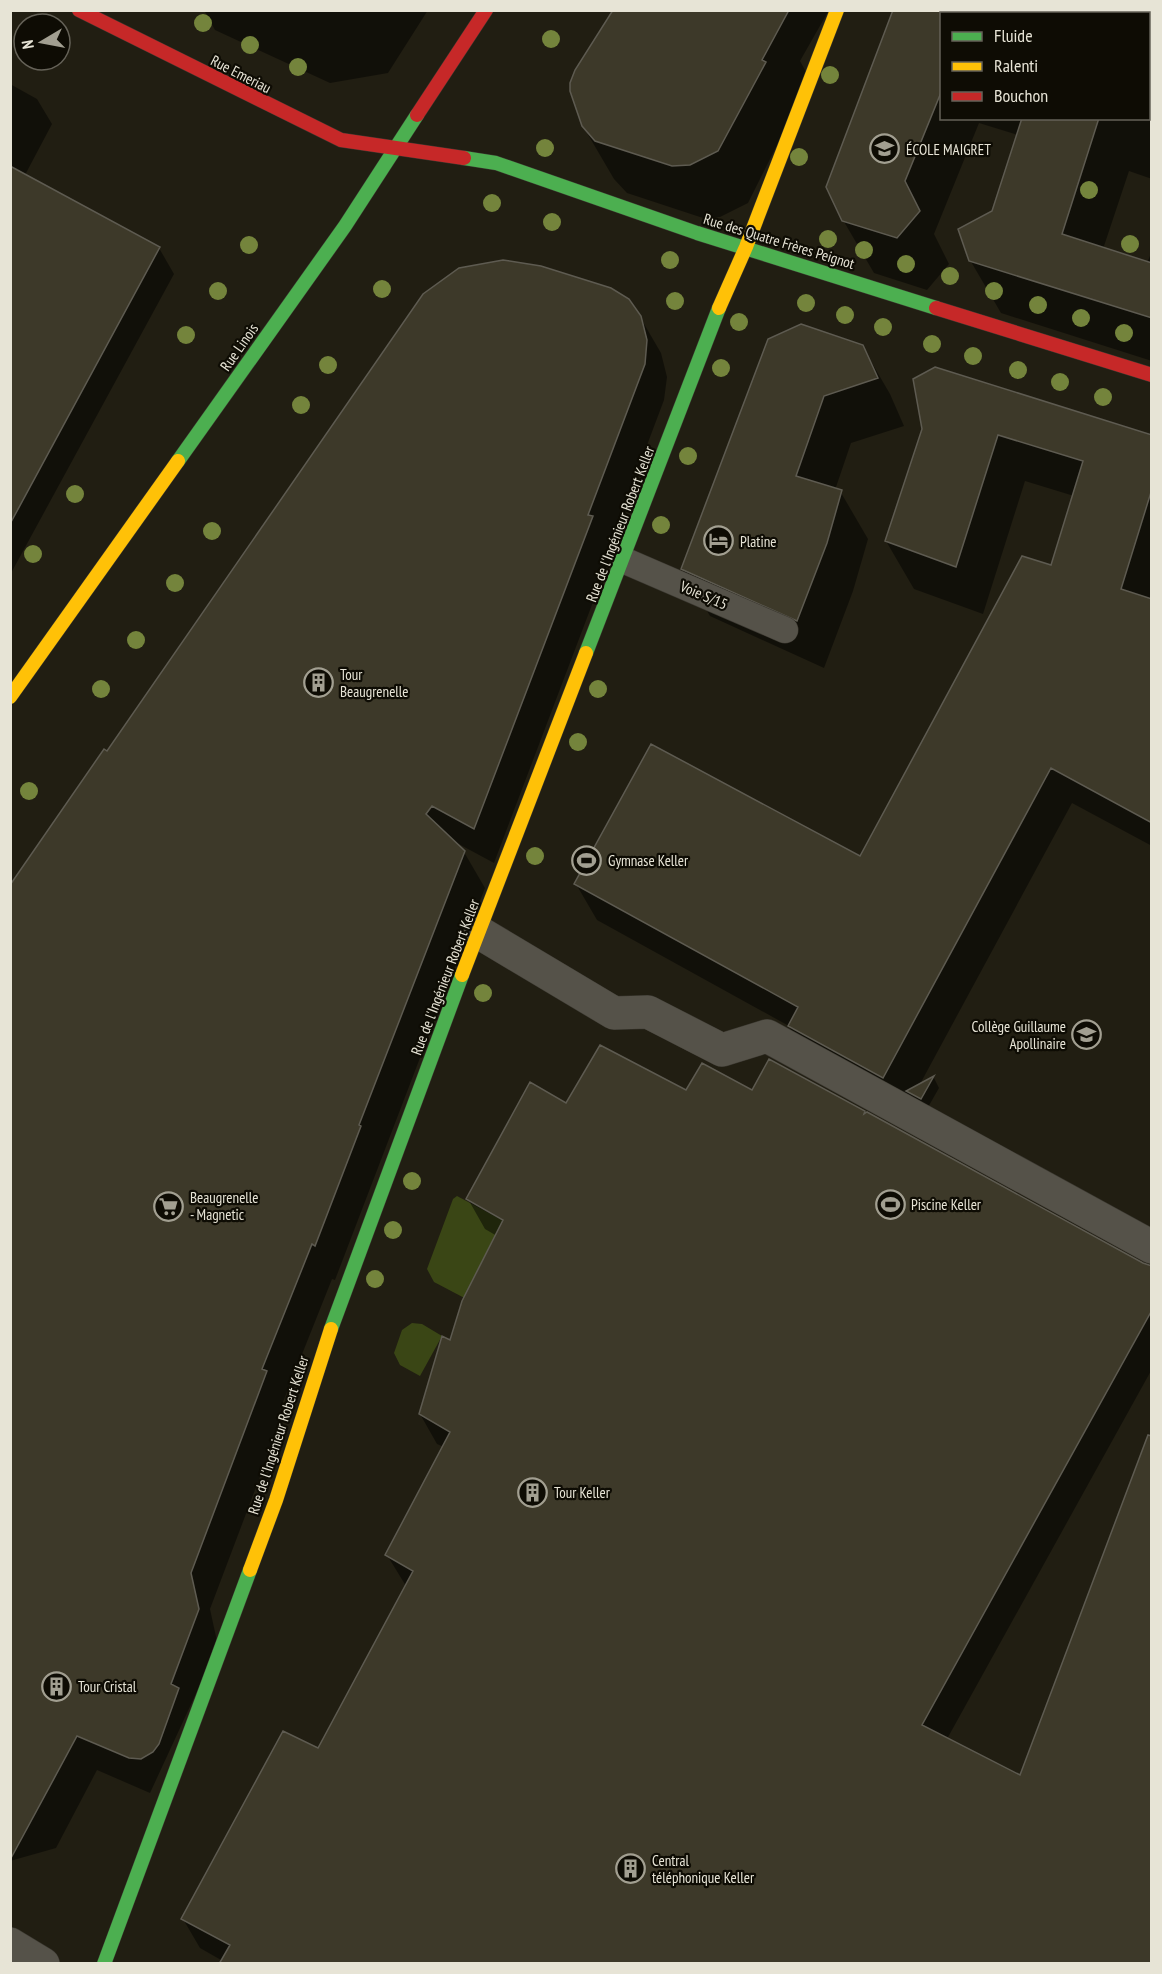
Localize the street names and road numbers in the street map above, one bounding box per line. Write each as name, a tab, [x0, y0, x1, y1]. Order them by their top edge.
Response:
street label: Rue Emeriau	[208, 51, 274, 97]
street label: Rue des Quatre Frères Peignot	[701, 209, 857, 273]
street label: Rue Linois	[216, 319, 262, 375]
street label: Rue de l'Ingénieur Robert Keller	[581, 442, 659, 605]
street label: Voie S/15	[677, 576, 731, 613]
street label: Rue de l'Ingénieur Robert Keller	[406, 895, 484, 1058]
street label: Rue de l'Ingénieur Robert Keller	[243, 1352, 313, 1517]

